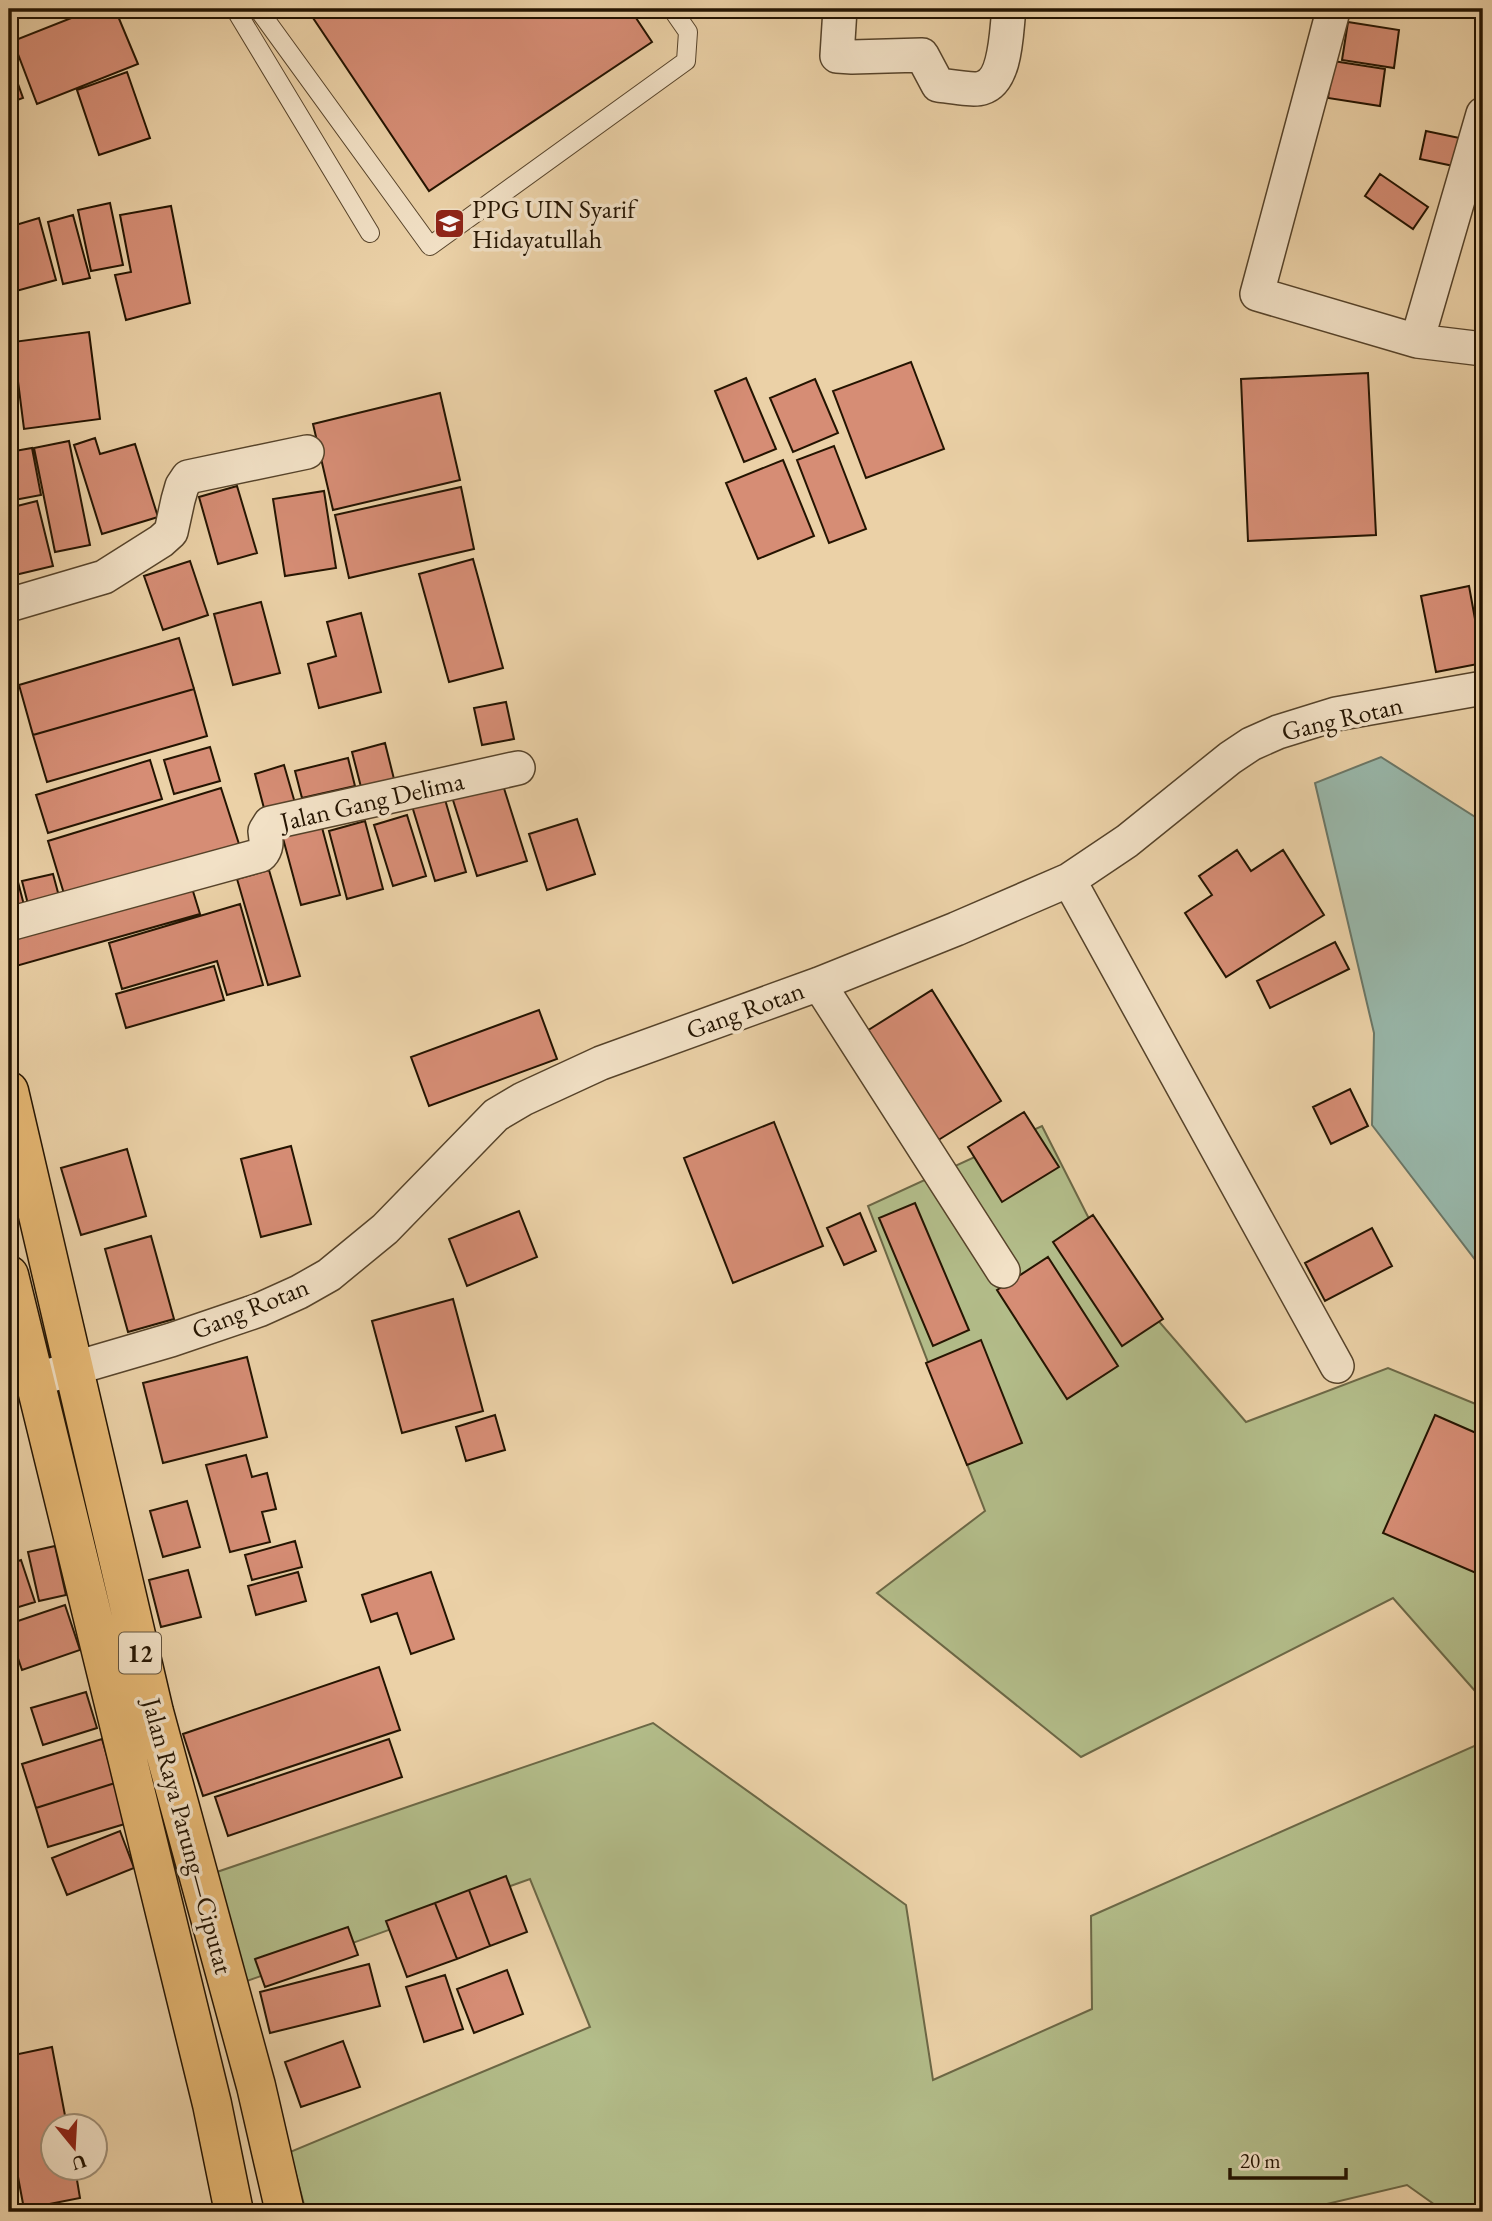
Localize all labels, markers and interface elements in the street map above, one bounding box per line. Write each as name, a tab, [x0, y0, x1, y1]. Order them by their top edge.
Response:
place label: PPG UIN Syarif Hidayatullah	[472, 192, 638, 256]
school or university icon: PPG UIN Syarif Hidayatullah	[432, 207, 466, 241]
street label: Gang Rotan	[1278, 688, 1406, 748]
street label: Jalan Gang Delima	[275, 763, 468, 839]
street label: Gang Rotan	[681, 973, 809, 1047]
street label: Gang Rotan	[186, 1269, 314, 1347]
road number: 12	[119, 1632, 161, 1674]
street label: Jalan Raya Parung—Ciputat	[134, 1692, 241, 1978]
north arrow	[38, 2112, 108, 2182]
scale bar	[1230, 2137, 1345, 2181]
text: 20 m	[1240, 2147, 1281, 2174]
text: U	[69, 2149, 90, 2177]

